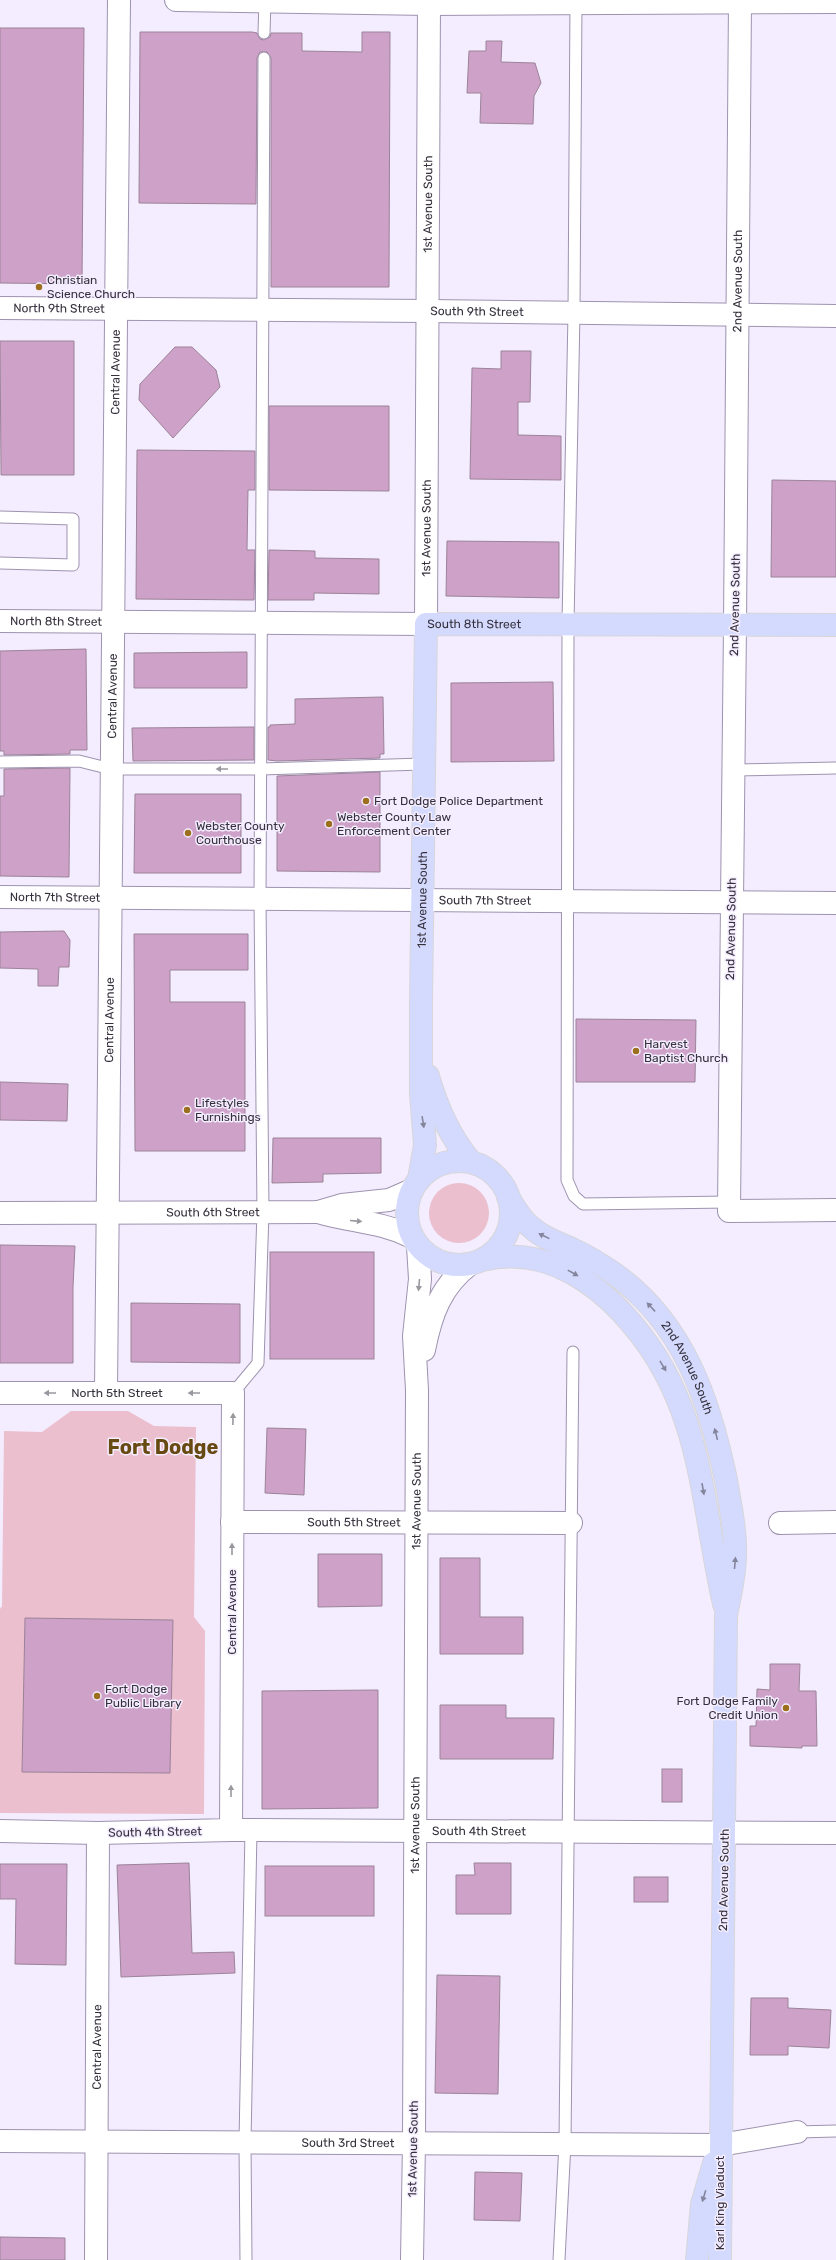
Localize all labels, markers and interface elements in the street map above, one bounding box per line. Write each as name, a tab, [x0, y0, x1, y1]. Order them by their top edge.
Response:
street label: 1st Avenue South	[421, 155, 435, 253]
street label: 2nd Avenue South	[730, 230, 745, 332]
place label: Christian Science Church	[47, 273, 135, 301]
marker: Christian Science Church	[34, 282, 44, 292]
street label: North 9th Street	[13, 301, 105, 316]
street label: South 9th Street	[430, 304, 524, 319]
street label: Central Avenue	[108, 329, 123, 415]
street label: 1st Avenue South	[419, 479, 434, 577]
street label: 2nd Avenue South	[727, 554, 743, 656]
street label: North 8th Street	[10, 614, 102, 629]
street label: South 8th Street	[427, 617, 522, 631]
street label: Central Avenue	[105, 653, 120, 739]
one-way arrow	[215, 766, 228, 772]
place label: Fort Dodge Police Department	[374, 794, 543, 808]
marker: Fort Dodge Police Department	[361, 796, 371, 806]
place label: Webster County Law Enforcement Center	[337, 810, 452, 838]
place label: Webster County Courthouse	[196, 819, 285, 847]
marker: Webster County Law Enforcement Center	[324, 819, 334, 829]
marker: Webster County Courthouse	[183, 828, 193, 838]
street label: 1st Avenue South	[415, 851, 430, 948]
street label: 2nd Avenue South	[723, 878, 739, 980]
street label: North 7th Street	[10, 890, 101, 905]
street label: South 7th Street	[439, 893, 532, 908]
street label: Central Avenue	[102, 977, 117, 1063]
place label: Harvest Baptist Church	[644, 1037, 728, 1065]
marker: Harvest Baptist Church	[631, 1046, 641, 1056]
place label: Lifestyles Furnishings	[195, 1096, 261, 1124]
marker: Lifestyles Furnishings	[182, 1105, 192, 1115]
one-way arrow	[420, 1116, 426, 1128]
street label: South 6th Street	[166, 1205, 260, 1219]
one-way arrow	[350, 1217, 362, 1224]
one-way arrow	[538, 1233, 550, 1239]
one-way arrow	[567, 1270, 579, 1277]
one-way arrow	[416, 1279, 422, 1291]
one-way arrow	[647, 1302, 656, 1312]
street label: 2nd Avenue South	[658, 1318, 716, 1416]
one-way arrow	[659, 1360, 666, 1372]
street label: North 5th Street	[71, 1386, 163, 1400]
one-way arrow	[43, 1390, 56, 1396]
one-way arrow	[187, 1390, 200, 1396]
one-way arrow	[230, 1412, 236, 1425]
one-way arrow	[712, 1428, 718, 1441]
district label: Fort Dodge	[108, 1435, 219, 1459]
street label: 1st Avenue South	[409, 1452, 424, 1550]
one-way arrow	[700, 1483, 706, 1495]
street label: South 5th Street	[307, 1515, 401, 1529]
one-way arrow	[229, 1542, 235, 1555]
one-way arrow	[731, 1557, 738, 1569]
street label: Central Avenue	[225, 1569, 239, 1655]
place label: Fort Dodge Public Library	[105, 1682, 182, 1710]
marker: Fort Dodge Public Library	[92, 1691, 102, 1701]
place label: Fort Dodge Family Credit Union	[677, 1694, 778, 1722]
marker: Fort Dodge Family Credit Union	[781, 1703, 791, 1713]
street label: 1st Avenue South	[408, 1776, 422, 1874]
one-way arrow	[228, 1784, 234, 1797]
street label: South 4th Street	[108, 1824, 202, 1840]
street label: South 4th Street	[432, 1824, 526, 1838]
street label: 2nd Avenue South	[716, 1829, 732, 1931]
street label: Central Avenue	[90, 2004, 104, 2090]
street label: 1st Avenue South	[405, 2100, 421, 2198]
street label: South 3rd Street	[301, 2136, 395, 2150]
street label: Karl King Viaduct	[713, 2156, 727, 2250]
one-way arrow	[701, 2190, 707, 2202]

